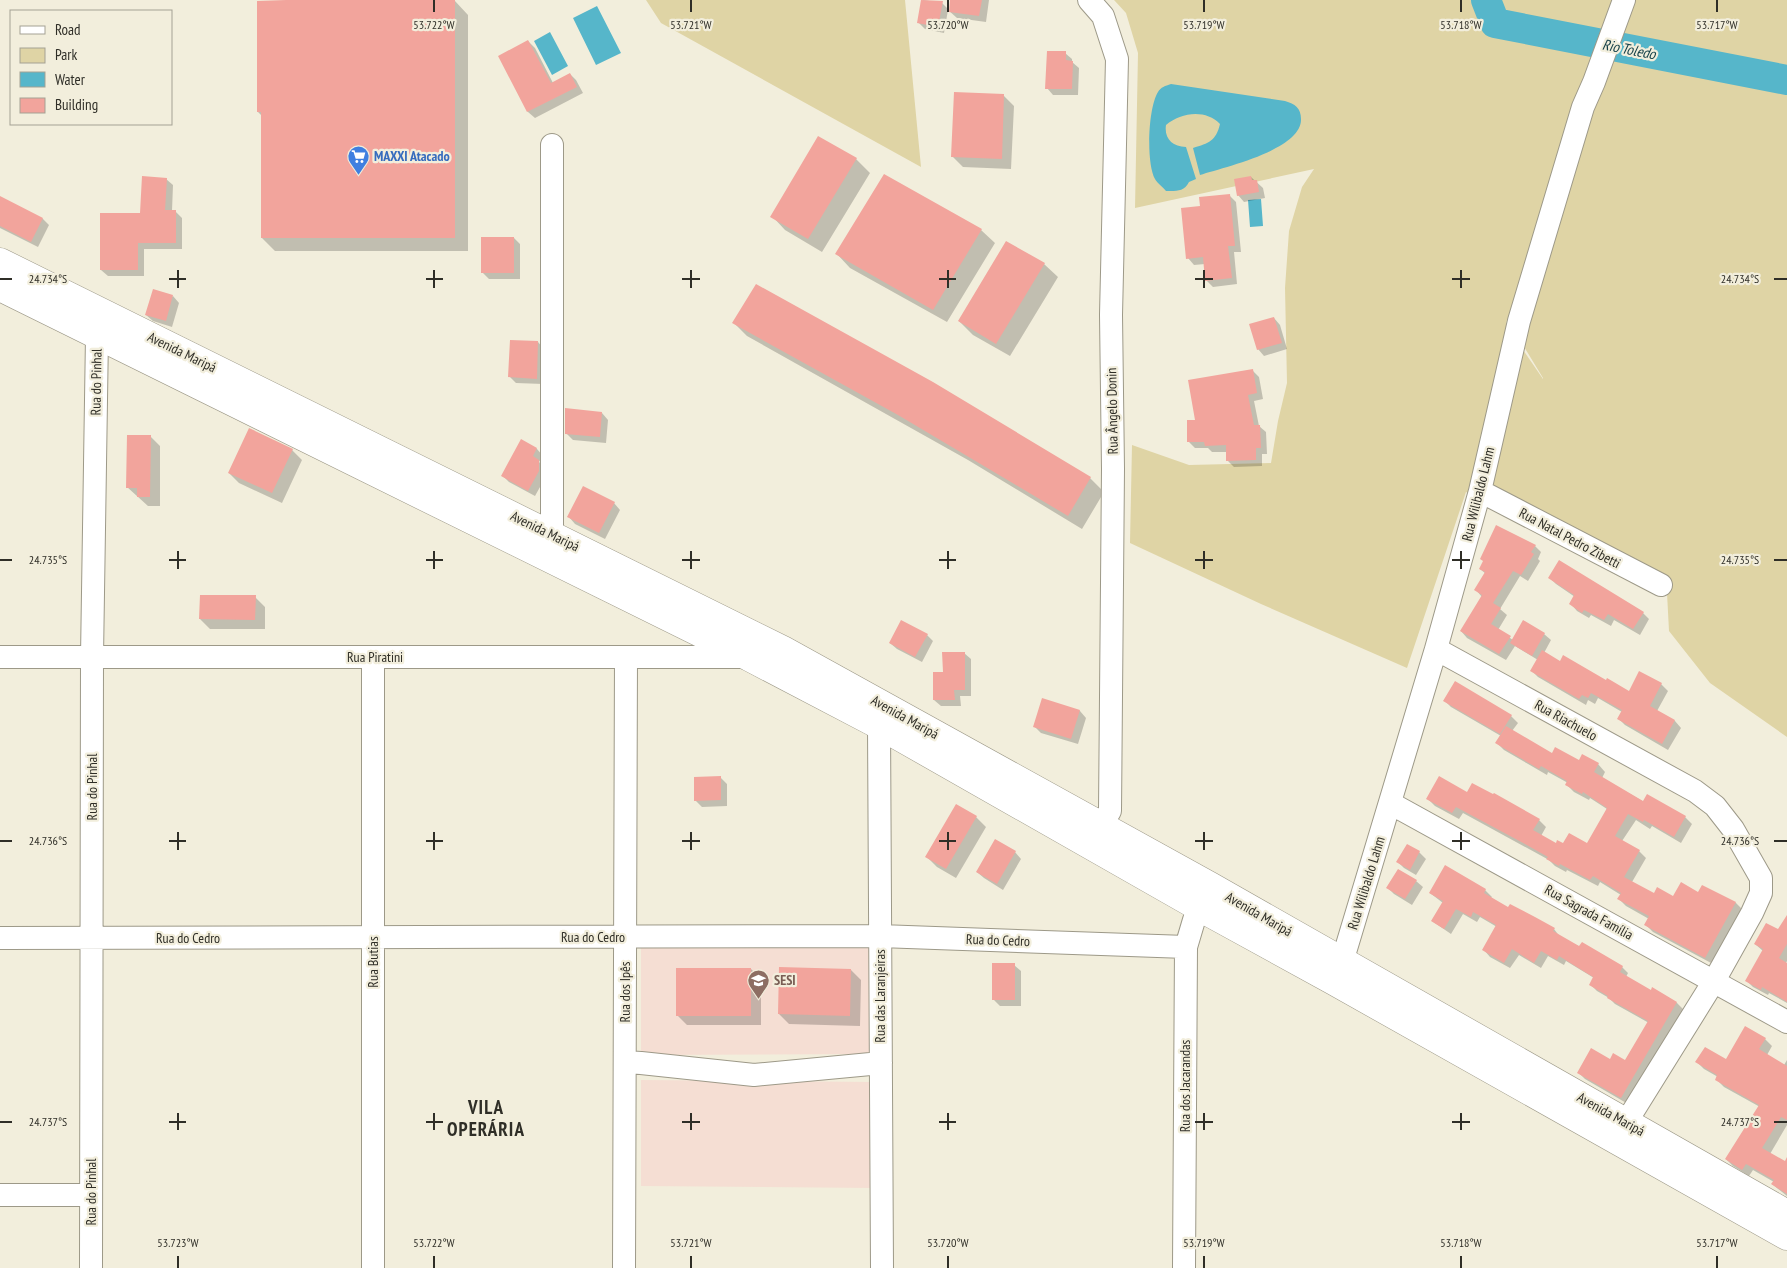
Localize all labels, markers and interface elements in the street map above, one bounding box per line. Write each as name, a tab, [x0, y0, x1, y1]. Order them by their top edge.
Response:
legend	[10, 10, 172, 125]
text: 53.722°W	[413, 17, 455, 32]
text: 53.721°W	[670, 17, 712, 32]
text: 53.720°W	[927, 17, 969, 32]
text: 53.719°W	[1183, 17, 1225, 32]
text: 53.718°W	[1440, 17, 1482, 32]
text: 53.717°W	[1696, 17, 1738, 32]
text: Road	[55, 20, 81, 39]
water label: Rio Toledo	[1601, 35, 1659, 64]
text: Park	[55, 45, 77, 64]
text: Water	[55, 70, 86, 89]
text: Building	[55, 95, 98, 114]
supermarket icon: MAXXI Atacado	[346, 144, 370, 175]
place label: MAXXI Atacado	[374, 147, 450, 165]
text: 24.734°S	[29, 271, 67, 286]
text: 24.734°S	[1721, 271, 1759, 286]
street label: Avenida Maripá	[145, 328, 219, 376]
street label: Rua do Pinhal	[86, 348, 106, 416]
street label: Rua Ângelo Donin	[1102, 368, 1122, 454]
street label: Rua Wilibaldo Lahm	[1458, 445, 1498, 543]
street label: Rua Natal Pedro Zibetti	[1516, 504, 1624, 572]
street label: Avenida Maripá	[508, 507, 582, 555]
text: 24.735°S	[29, 552, 67, 567]
text: 24.735°S	[1721, 552, 1759, 567]
street label: Rua Piratini	[347, 648, 403, 666]
street label: Avenida Maripá	[868, 691, 942, 743]
street label: Rua Riachuelo	[1531, 695, 1601, 745]
street label: Rua do Pinhal	[83, 753, 101, 820]
text: 24.736°S	[29, 833, 67, 848]
text: 24.736°S	[1721, 833, 1759, 848]
street label: Rua Wilibaldo Lahm	[1343, 834, 1389, 932]
street label: Rua Sagrada Família	[1542, 880, 1636, 944]
street label: Avenida Maripá	[1222, 888, 1296, 940]
street label: Rua do Cedro	[561, 928, 625, 946]
street label: Rua do Cedro	[156, 929, 220, 947]
street label: Rua do Cedro	[966, 930, 1030, 950]
street label: Rua Butias	[364, 936, 382, 988]
street label: Rua das Laranjeiras	[871, 949, 889, 1043]
street label: Rua dos Ipês	[616, 961, 634, 1023]
school or university icon: SESI	[746, 968, 770, 999]
place label: SESI	[774, 971, 796, 989]
street label: Rua dos Jacarandas	[1176, 1039, 1194, 1132]
street label: Avenida Maripá	[1574, 1088, 1648, 1140]
district label: VILA OPERÁRIA	[447, 1095, 525, 1141]
text: 24.737°S	[29, 1114, 67, 1129]
text: 24.737°S	[1721, 1114, 1759, 1129]
street label: Rua do Pinhal	[82, 1158, 100, 1225]
text: 53.723°W	[157, 1235, 199, 1250]
text: 53.722°W	[413, 1235, 455, 1250]
text: 53.721°W	[670, 1235, 712, 1250]
text: 53.720°W	[927, 1235, 969, 1250]
text: 53.719°W	[1183, 1235, 1225, 1250]
text: 53.718°W	[1440, 1235, 1482, 1250]
text: 53.717°W	[1696, 1235, 1738, 1250]

